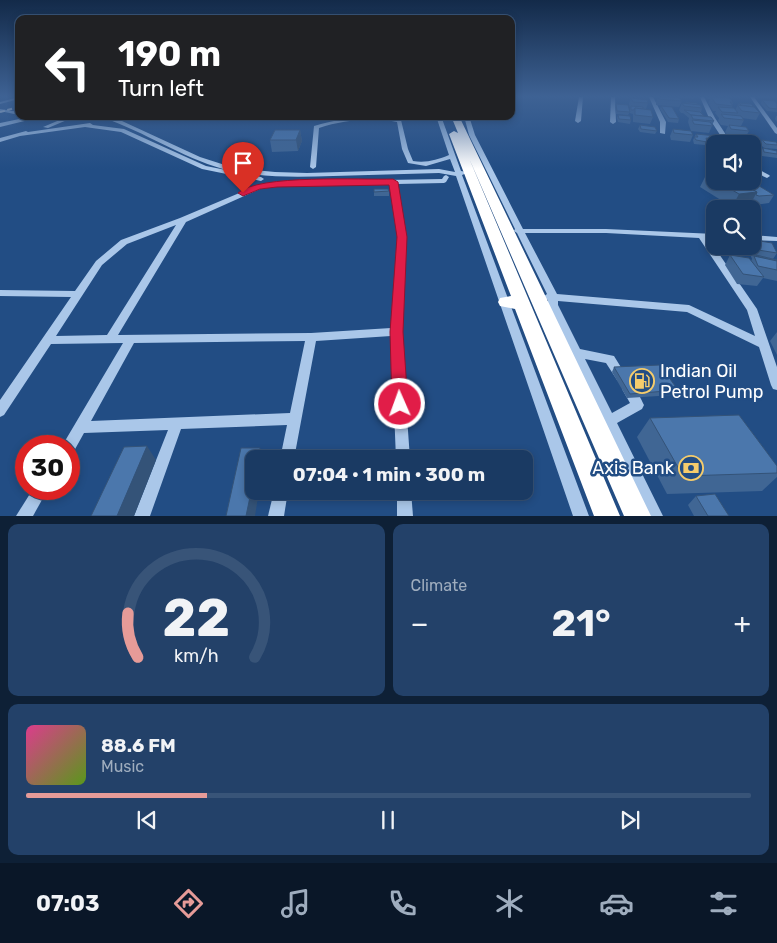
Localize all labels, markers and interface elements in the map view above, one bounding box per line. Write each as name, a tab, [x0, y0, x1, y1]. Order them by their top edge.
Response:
text: 190 m	[118, 33, 221, 75]
icon: left	[35, 35, 100, 100]
text: Turn left	[118, 75, 204, 102]
map controls	[706, 135, 761, 255]
button: sound	[706, 135, 761, 190]
pin	[222, 142, 264, 193]
icon: arrive	[229, 149, 257, 177]
button: search	[706, 200, 761, 255]
place label: Indian Oil Petrol Pump	[660, 360, 763, 403]
fuel station icon: Indian Oil Petrol Pump	[629, 368, 655, 394]
position arrow	[373, 377, 425, 429]
speed limit sign: 30	[15, 435, 80, 500]
bank icon: Axis Bank	[678, 455, 704, 481]
place label: Axis Bank	[592, 457, 675, 479]
text: 07:04 · 1 min · 300 m	[293, 463, 485, 486]
text: Climate	[411, 576, 467, 595]
text: 22	[162, 587, 230, 649]
text: 21°	[552, 600, 611, 646]
text: −	[411, 607, 429, 640]
text: +	[734, 607, 751, 640]
text: km/h	[174, 645, 219, 666]
text: 88.6 FM	[101, 734, 176, 757]
text: Music	[101, 757, 144, 776]
icon: previous	[133, 806, 161, 834]
icon: pause	[374, 806, 402, 834]
icon: next	[616, 806, 644, 834]
icon: directions	[171, 886, 206, 921]
icon: music	[278, 886, 313, 921]
icon: phone	[385, 886, 420, 921]
icon: climate	[492, 886, 527, 921]
icon: car	[599, 886, 634, 921]
icon: filters	[706, 886, 741, 921]
text: 07:03	[36, 890, 99, 917]

